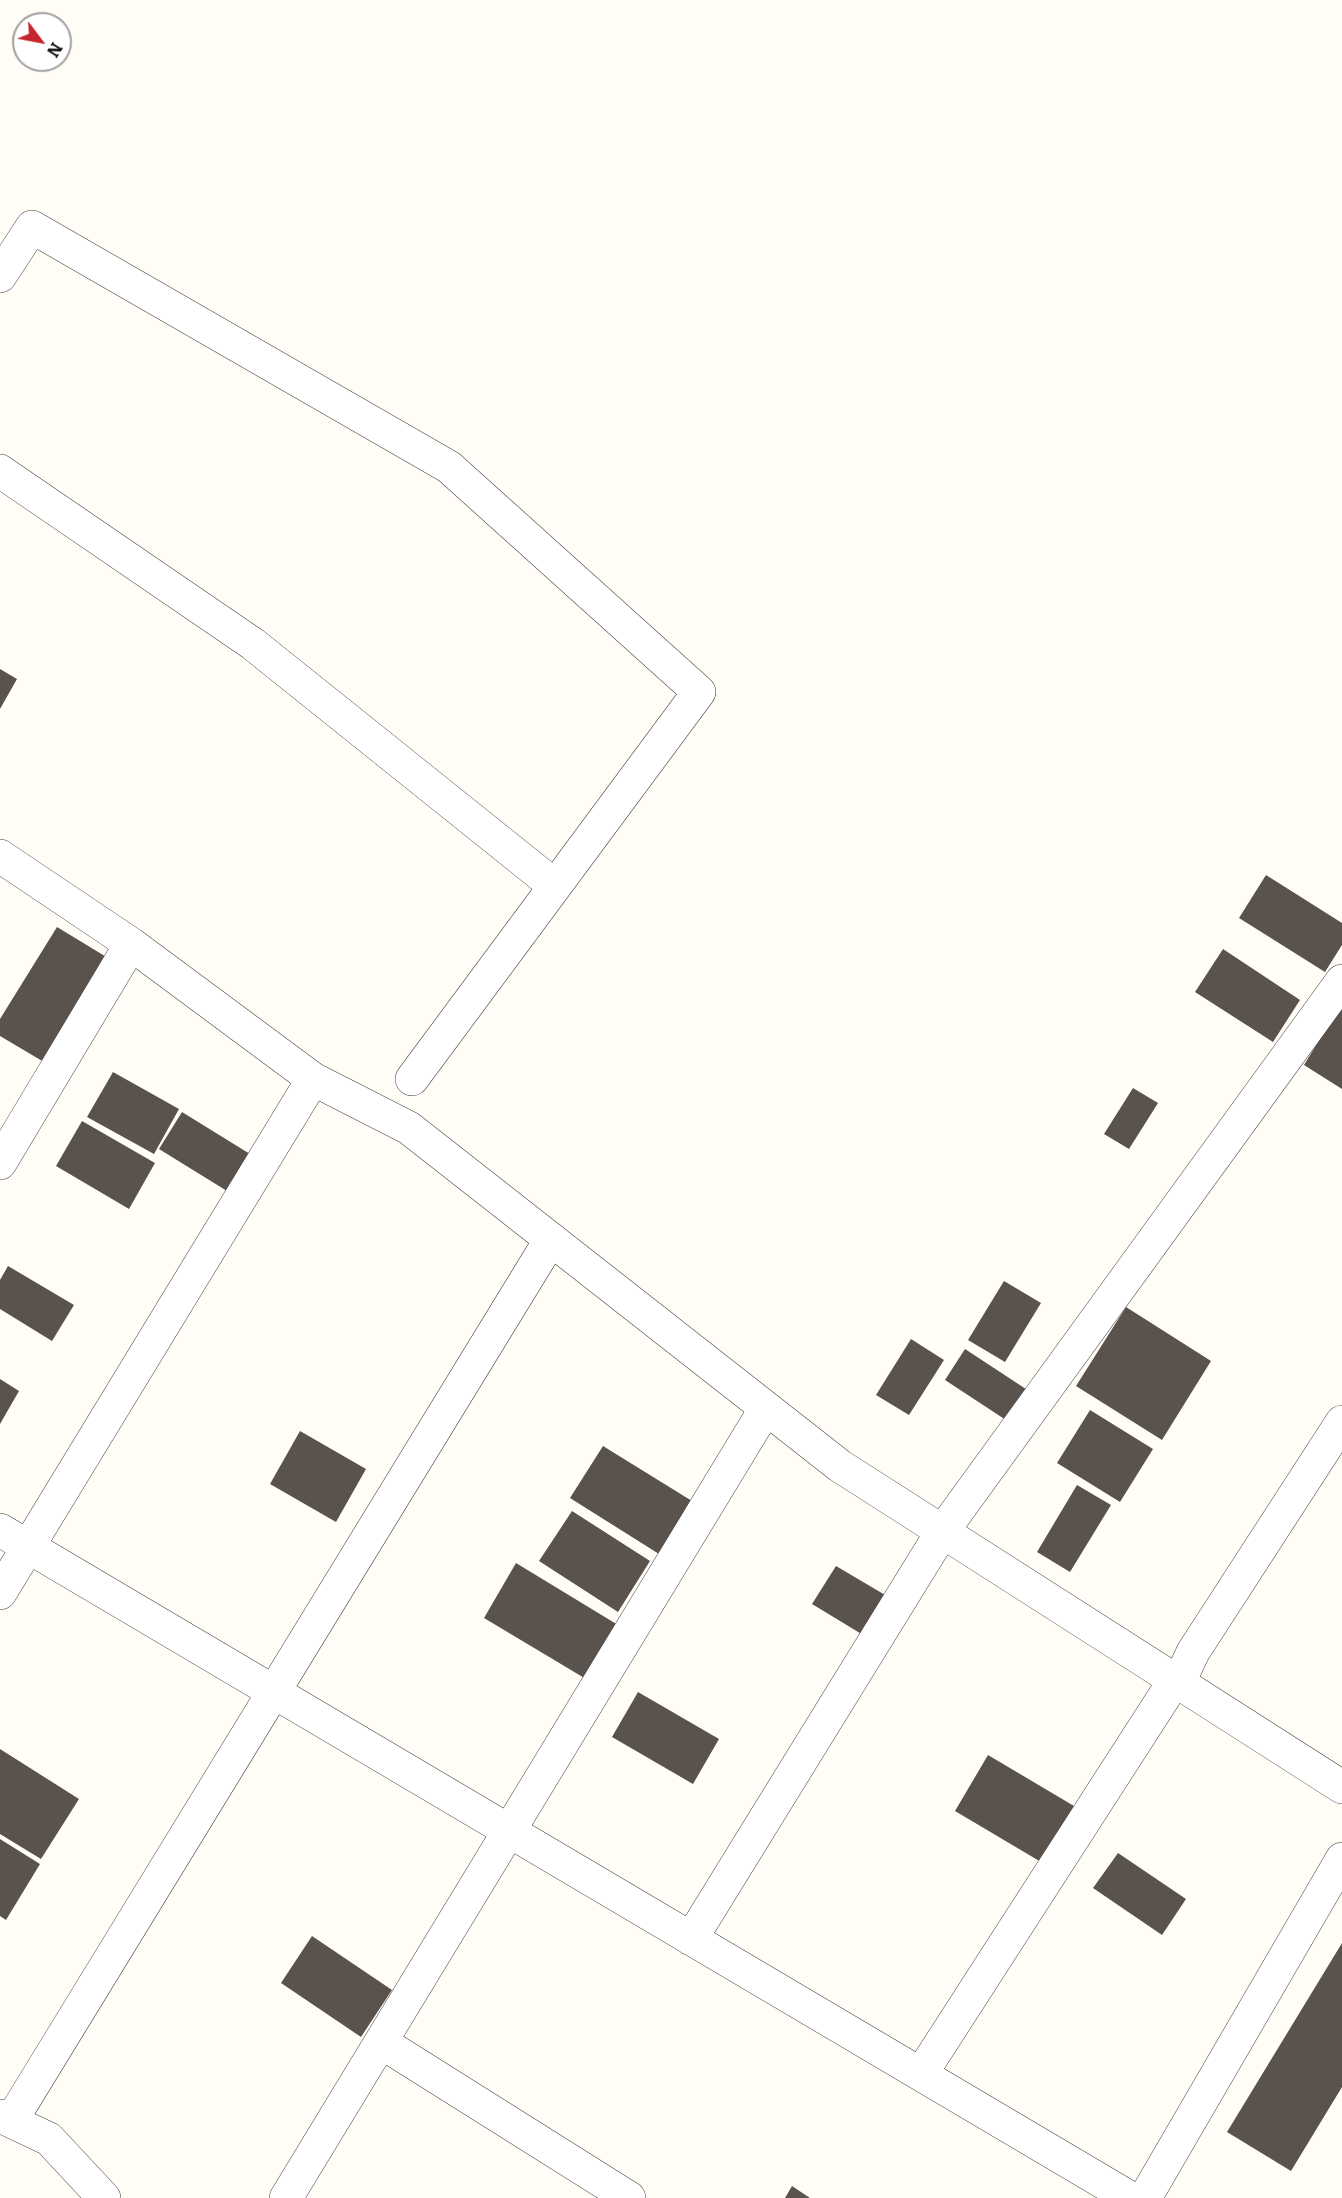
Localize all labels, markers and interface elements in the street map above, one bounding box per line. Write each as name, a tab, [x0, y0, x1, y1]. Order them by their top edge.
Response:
north arrow	[12, 12, 72, 72]
text: N	[42, 38, 69, 63]

